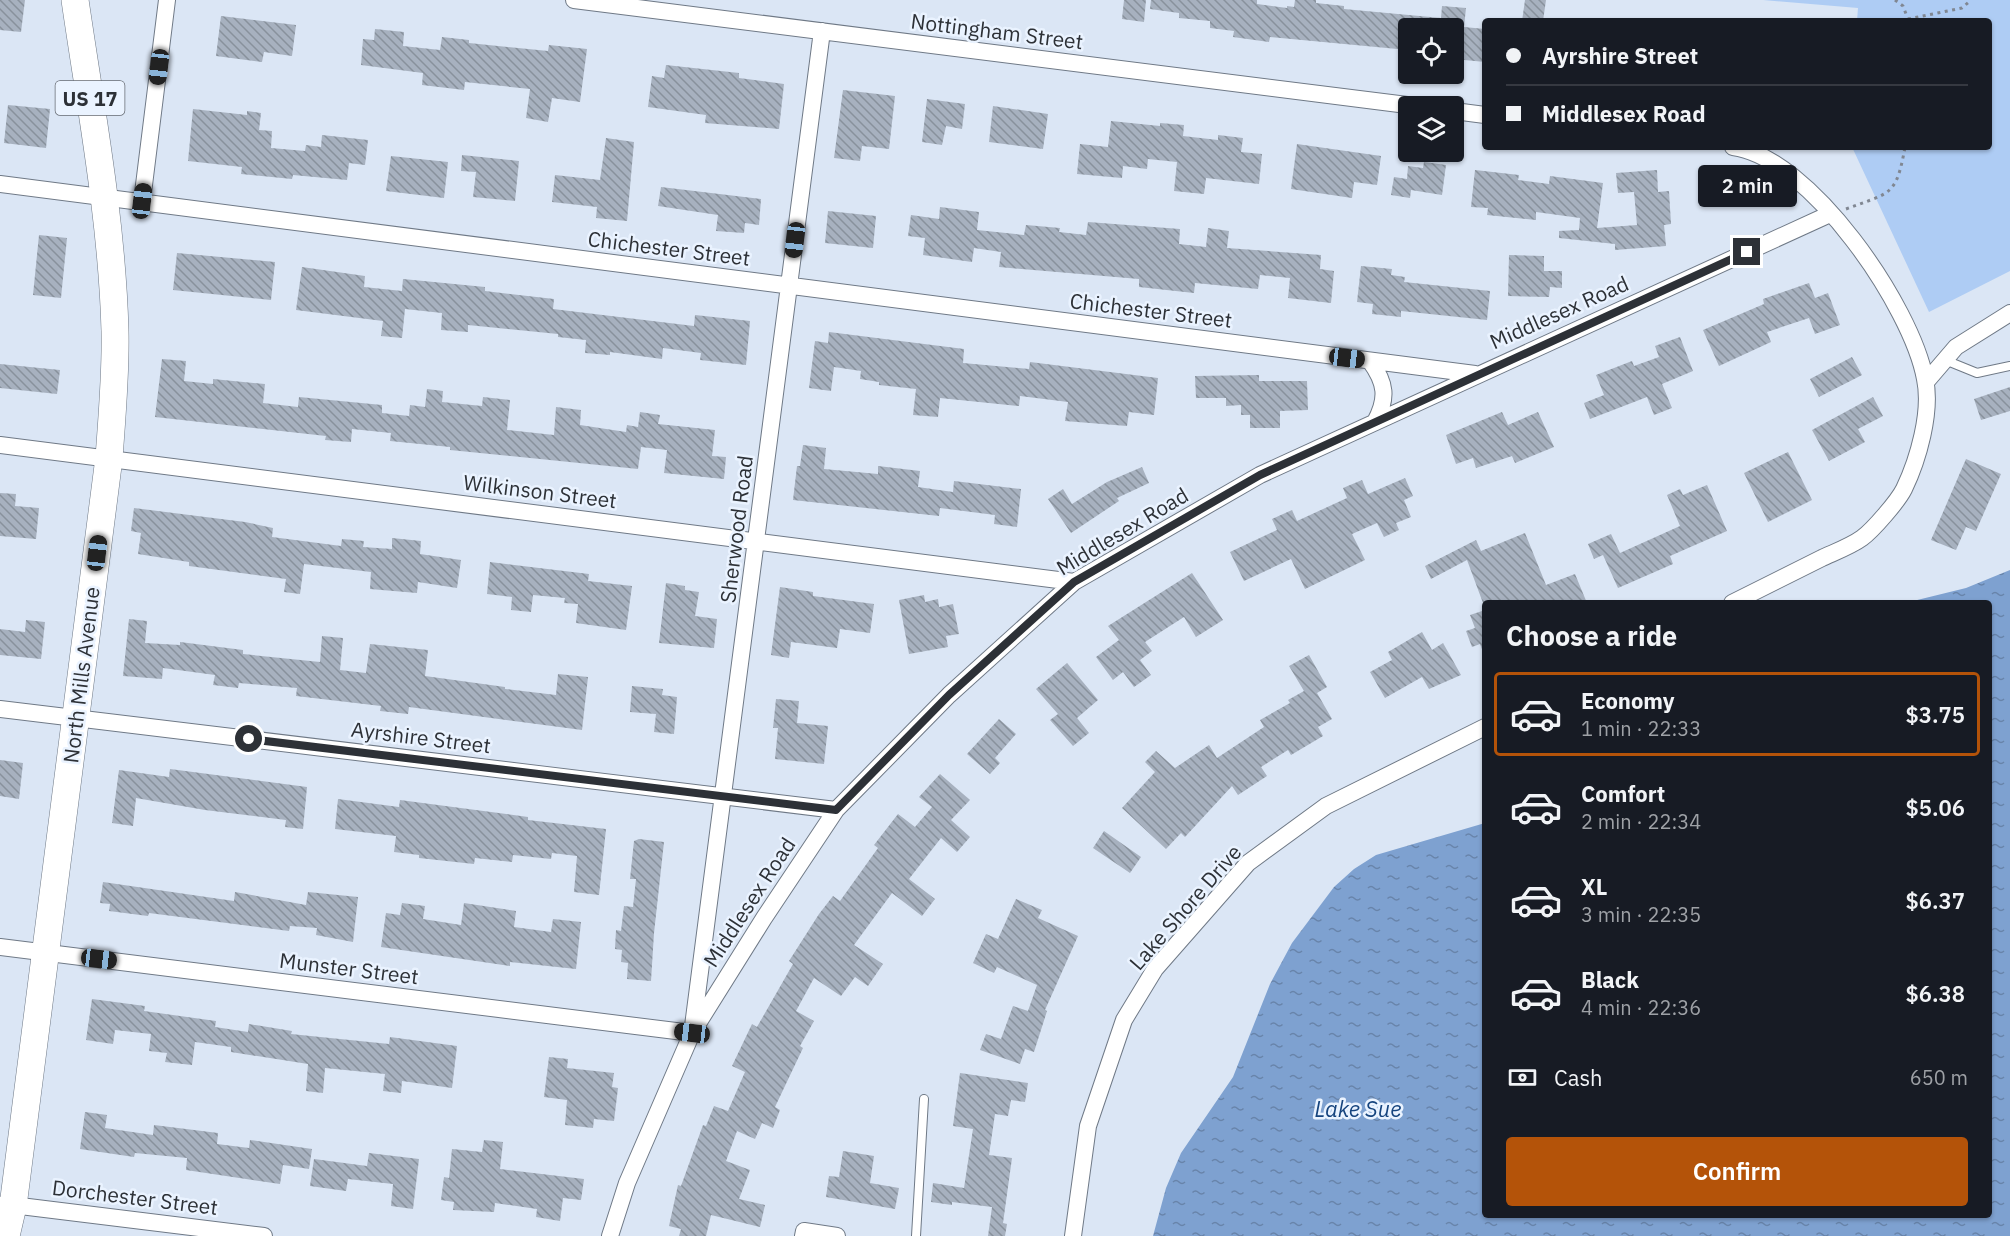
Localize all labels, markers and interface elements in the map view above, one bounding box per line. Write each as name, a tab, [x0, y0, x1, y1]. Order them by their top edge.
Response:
street label: Nottingham Street	[909, 7, 1085, 55]
map controls	[1398, 18, 1464, 162]
button: locate	[1398, 18, 1464, 84]
text: Ayrshire Street	[1542, 41, 1698, 70]
car	[148, 48, 170, 86]
road number: US 17	[56, 81, 124, 115]
button: layers	[1398, 96, 1464, 162]
text: Middlesex Road	[1542, 99, 1706, 128]
callout: 2 min	[1698, 165, 1796, 207]
text: 2 min	[1722, 172, 1773, 199]
car	[131, 182, 153, 220]
car	[784, 221, 806, 259]
street label: Chichester Street	[586, 224, 752, 272]
route end	[1733, 238, 1760, 265]
street label: Middlesex Road	[1485, 269, 1633, 355]
street label: Chichester Street	[1068, 286, 1234, 334]
car	[1328, 347, 1366, 369]
street label: Sherwood Road	[713, 454, 759, 604]
street label: Wilkinson Street	[462, 468, 618, 514]
street label: Middlesex Road	[1051, 481, 1193, 581]
car	[86, 534, 108, 572]
street label: North Mills Avenue	[56, 585, 106, 765]
text: Choose a ride	[1506, 618, 1677, 653]
text: Economy	[1581, 686, 1675, 715]
icon: car	[1509, 687, 1563, 741]
text: $3.75	[1906, 700, 1965, 729]
street label: Ayrshire Street	[350, 715, 492, 759]
text: 1 min · 22:33	[1581, 715, 1701, 742]
route start	[235, 725, 262, 752]
text: Comfort	[1581, 779, 1665, 808]
icon: car	[1509, 780, 1563, 834]
text: $5.06	[1906, 793, 1965, 822]
text: 2 min · 22:34	[1581, 808, 1701, 835]
street label: Middlesex Road	[697, 832, 801, 972]
street label: Lake Shore Drive	[1123, 838, 1247, 976]
text: XL	[1581, 872, 1607, 901]
icon: car	[1509, 873, 1563, 927]
text: $6.37	[1906, 886, 1965, 915]
text: 3 min · 22:35	[1581, 901, 1701, 928]
street label: Munster Street	[278, 946, 420, 990]
car	[80, 948, 118, 970]
text: Black	[1581, 965, 1639, 994]
icon: car	[1509, 966, 1563, 1020]
text: $6.38	[1906, 979, 1965, 1008]
text: 4 min · 22:36	[1581, 994, 1701, 1021]
car	[673, 1022, 711, 1044]
icon: cash	[1506, 1061, 1539, 1094]
text: Cash	[1554, 1063, 1603, 1092]
text: 650 m	[1910, 1064, 1968, 1091]
water label: Lake Sue	[1315, 1094, 1401, 1123]
button: Confirm	[1506, 1137, 1968, 1206]
street label: Dorchester Street	[51, 1173, 219, 1221]

